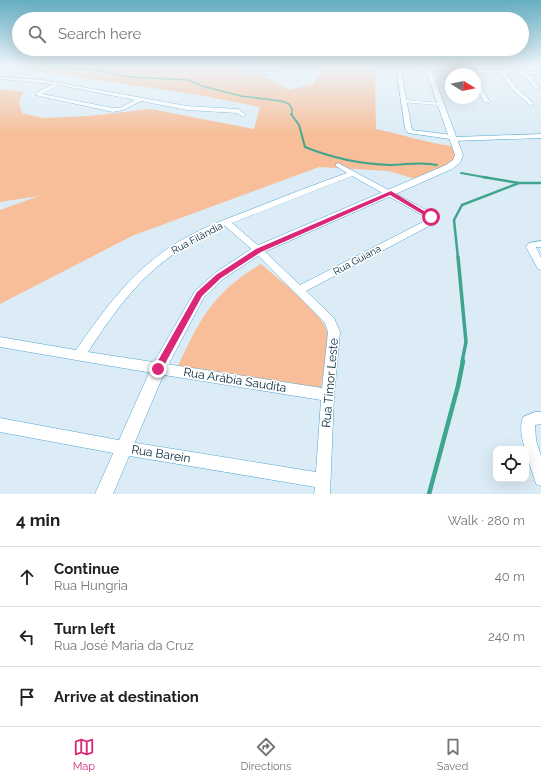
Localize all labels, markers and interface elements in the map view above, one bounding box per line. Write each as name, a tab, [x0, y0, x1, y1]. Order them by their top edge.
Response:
search box	[12, 12, 529, 56]
icon: search	[26, 23, 48, 45]
text: Search here	[58, 25, 141, 43]
north arrow	[445, 68, 481, 104]
route start	[422, 208, 440, 226]
street label: Rua Filândia	[170, 220, 224, 256]
street label: Rua Guiana	[331, 243, 383, 277]
street label: Rua Timor Leste	[319, 338, 341, 428]
route end	[149, 360, 167, 378]
street label: Rua Arábia Saudita	[182, 365, 288, 395]
street label: Rua Barein	[130, 442, 192, 466]
map controls	[493, 446, 529, 482]
button: locate	[493, 446, 529, 482]
text: 4 min	[16, 510, 60, 530]
text: Walk · 280 m	[448, 513, 525, 528]
text: Continue	[54, 560, 119, 578]
icon: ahead	[16, 566, 38, 588]
text: 40 m	[495, 569, 525, 584]
text: Rua Hungria	[54, 578, 128, 593]
text: Turn left	[54, 620, 115, 638]
icon: left	[16, 626, 38, 648]
text: 240 m	[488, 629, 525, 644]
text: Rua José Maria da Cruz	[54, 638, 194, 653]
icon: arrive	[16, 686, 38, 708]
text: Arrive at destination	[54, 688, 199, 706]
tab: Map	[73, 736, 95, 773]
tab: Directions	[241, 736, 291, 773]
tab: Saved	[437, 736, 468, 773]

